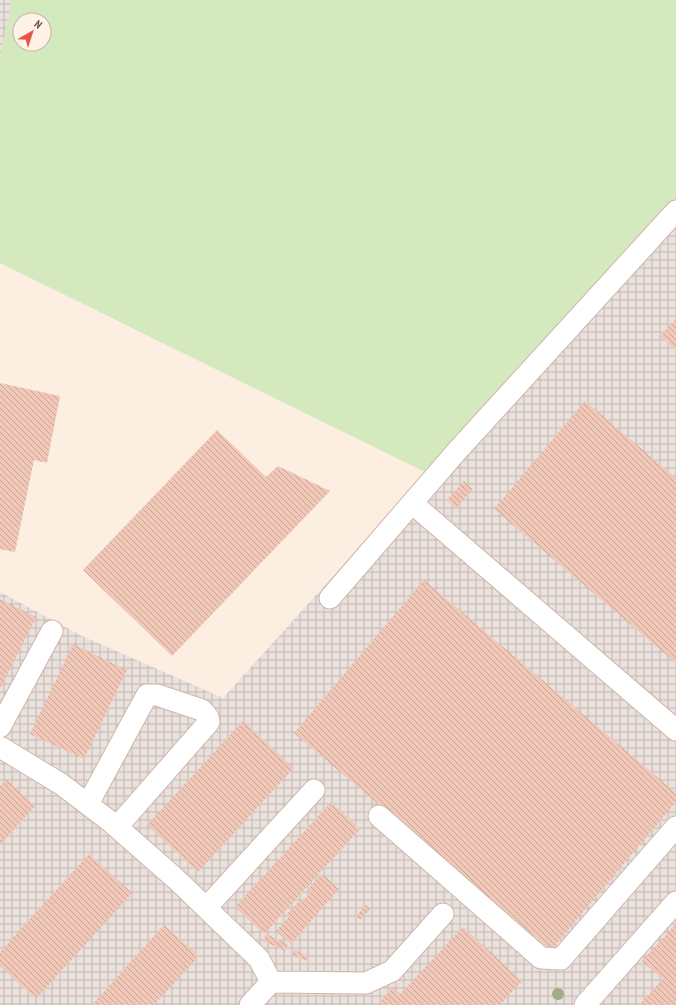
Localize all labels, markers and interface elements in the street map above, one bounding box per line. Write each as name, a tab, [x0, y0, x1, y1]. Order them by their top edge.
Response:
north arrow	[12, 12, 52, 52]
text: N	[32, 17, 45, 32]

